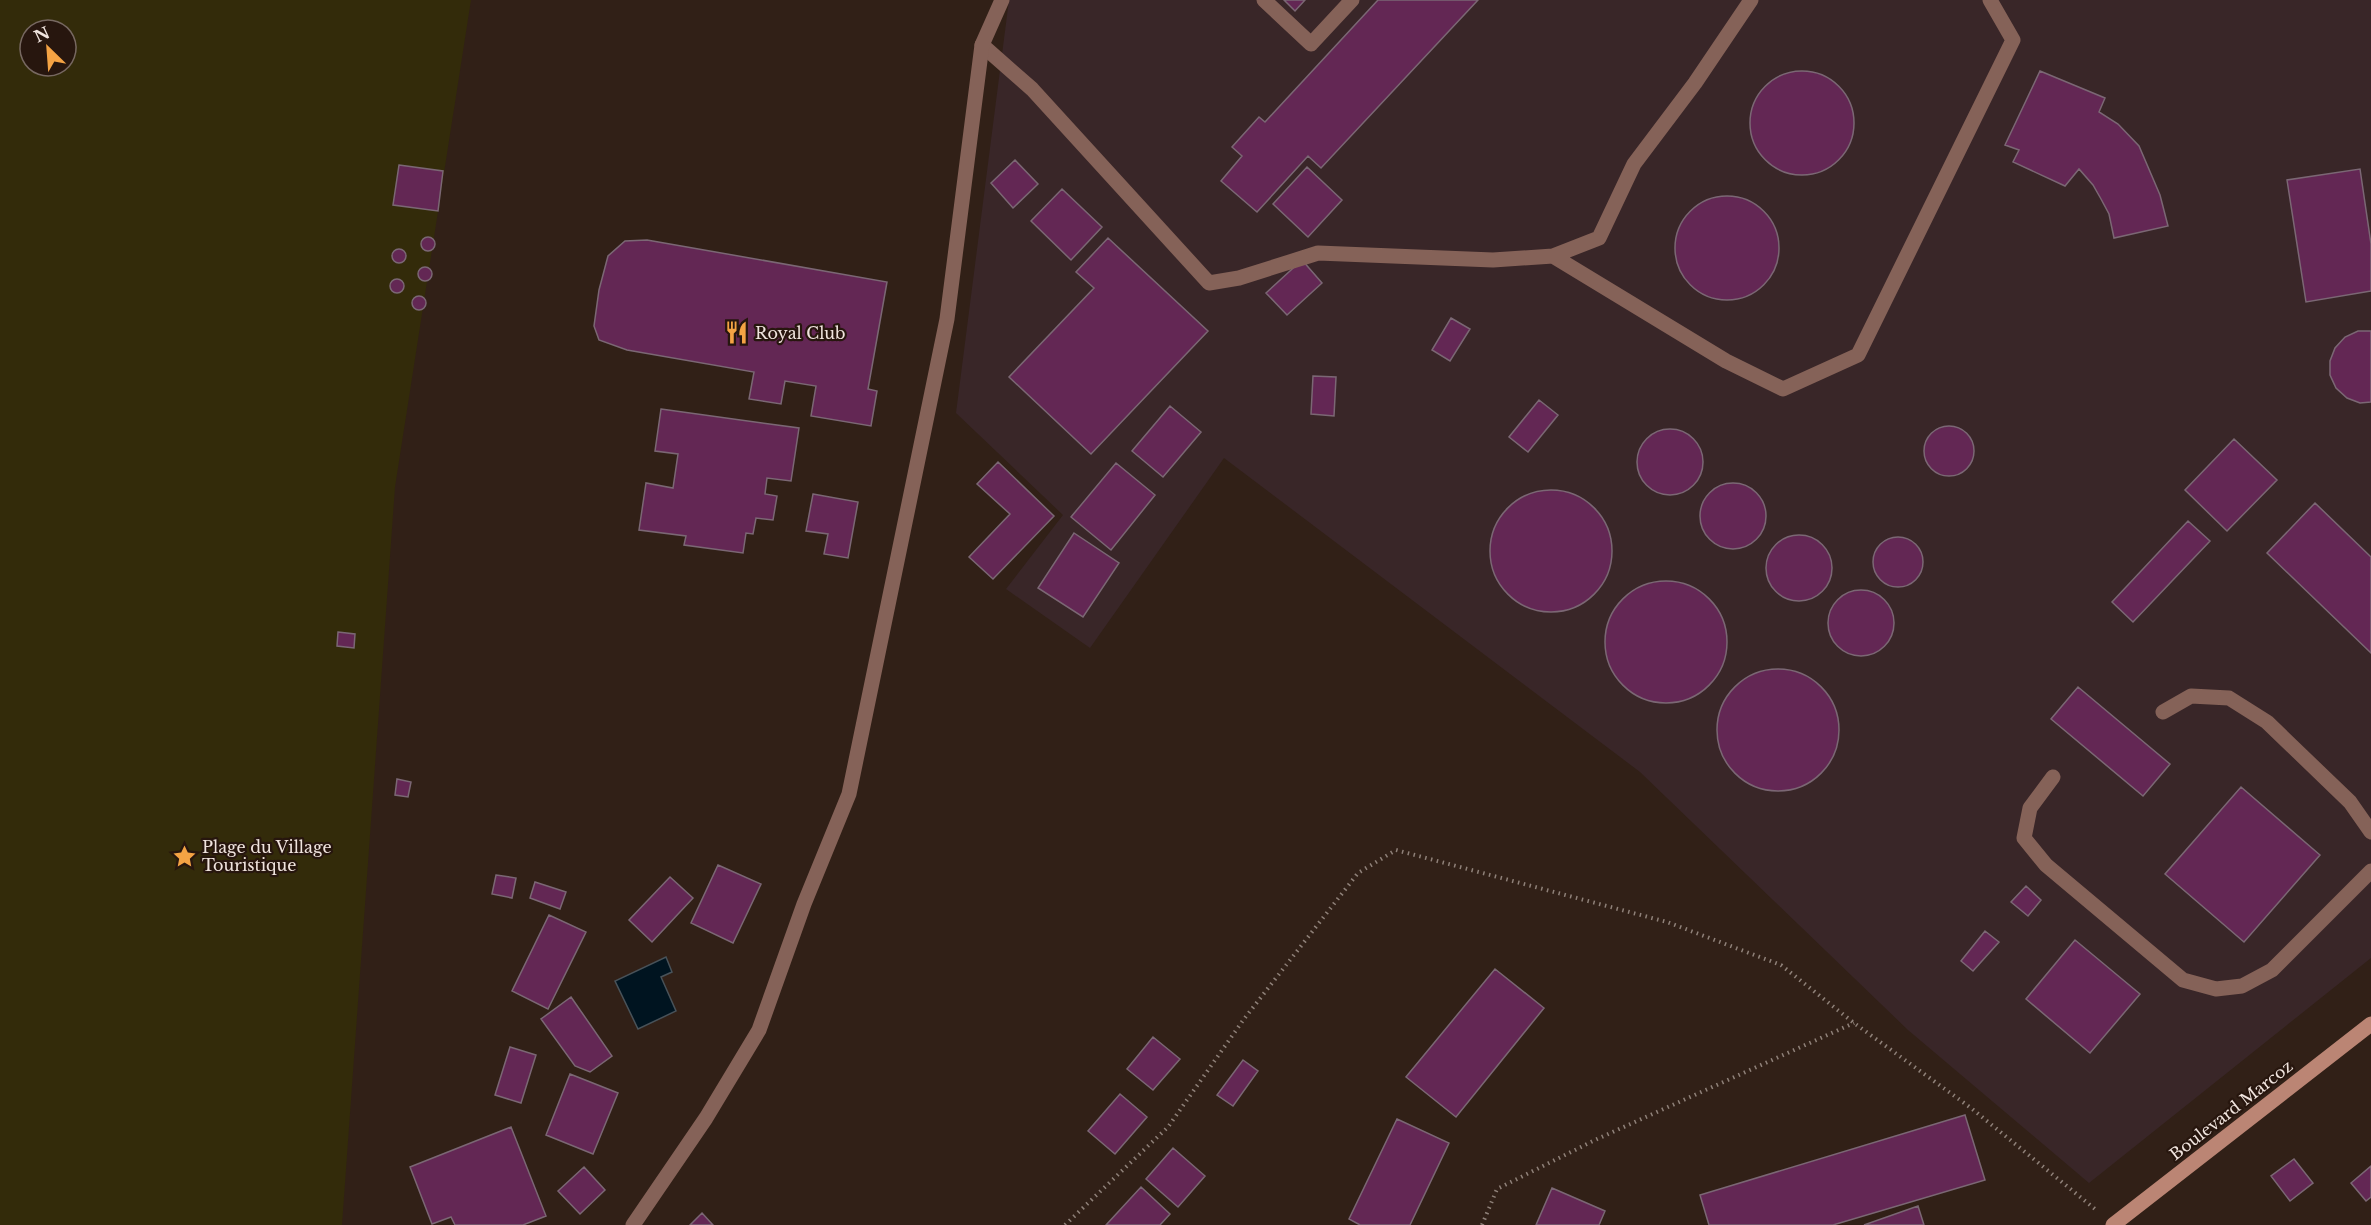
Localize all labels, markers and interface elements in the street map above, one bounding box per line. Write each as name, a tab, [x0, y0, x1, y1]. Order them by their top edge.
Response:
north arrow	[18, 18, 78, 78]
text: N	[31, 22, 53, 47]
restaurant icon: Royal Club	[724, 320, 750, 346]
place label: Royal Club	[755, 323, 846, 343]
place label: Plage du Village Touristique	[202, 837, 332, 875]
place icon: Plage du Village Touristique	[171, 843, 197, 869]
street label: Boulevard Marcoz	[2166, 1056, 2297, 1164]

